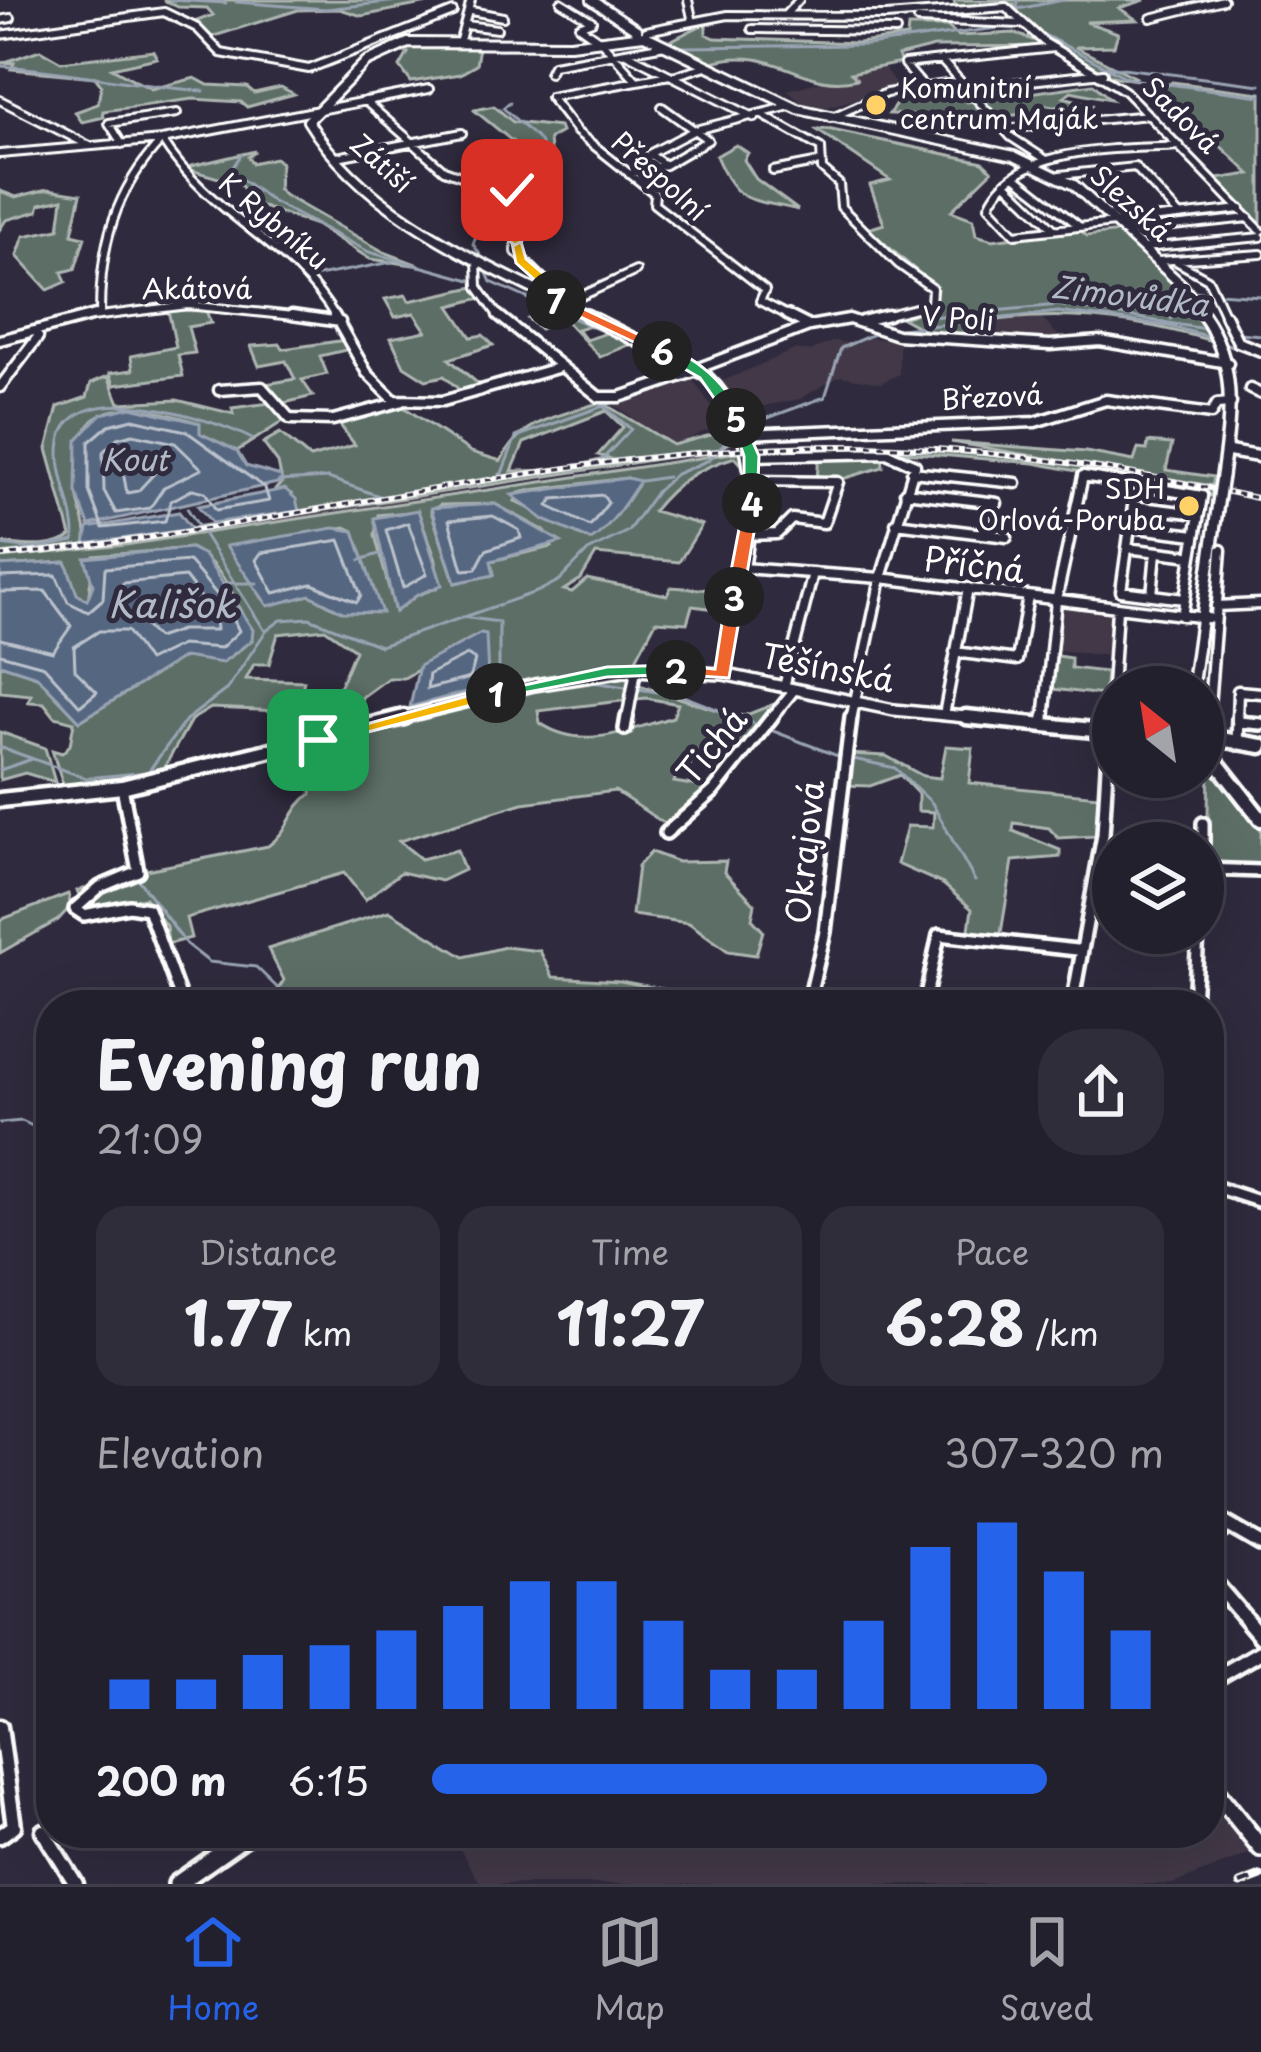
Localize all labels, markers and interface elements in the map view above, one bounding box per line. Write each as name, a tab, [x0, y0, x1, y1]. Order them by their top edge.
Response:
place label: Komunitní centrum Maják	[900, 66, 1098, 138]
street label: Sadová	[1134, 66, 1230, 162]
marker: Komunitní centrum Maják	[863, 92, 889, 118]
street label: Přespolní	[604, 121, 718, 230]
street label: Zátiší	[342, 123, 423, 202]
pin	[461, 139, 563, 241]
street label: Slezská	[1082, 154, 1182, 250]
icon: check	[479, 157, 545, 223]
street label: K Rybníku	[211, 162, 339, 278]
water label: Zimovůdka	[1049, 263, 1212, 327]
street label: Akátová	[142, 267, 252, 308]
pin: 7	[526, 270, 586, 330]
text: 7	[547, 275, 565, 325]
street label: V Poli	[921, 294, 996, 339]
pin: 6	[632, 321, 692, 381]
text: 6	[650, 326, 674, 376]
street label: Březová	[940, 372, 1044, 419]
pin: 5	[706, 388, 766, 448]
text: 5	[725, 393, 747, 443]
water label: Kout	[102, 436, 172, 481]
place label: SDH Orlová-Poruba	[978, 467, 1165, 539]
pin: 4	[722, 473, 782, 533]
text: 4	[741, 478, 763, 528]
marker: SDH Orlová-Poruba	[1176, 493, 1202, 519]
street label: Příčná	[921, 532, 1028, 594]
pin: 3	[704, 567, 764, 627]
text: 3	[723, 572, 745, 622]
water label: Kališok	[108, 576, 236, 630]
street label: Těšínská	[758, 629, 899, 703]
pin: 2	[646, 640, 706, 700]
text: 2	[664, 645, 688, 695]
pin: 1	[466, 663, 526, 723]
north arrow	[1092, 666, 1224, 798]
map controls	[1092, 666, 1224, 954]
text: 1	[488, 668, 504, 718]
pin	[267, 689, 369, 791]
street label: Tichá	[663, 695, 758, 794]
icon: arrive	[285, 707, 351, 773]
street label: Okrajová	[771, 777, 836, 926]
button: layers	[1092, 822, 1224, 954]
text: Evening run	[96, 1013, 482, 1112]
button: share	[1038, 1029, 1164, 1155]
text: 21:09	[96, 1108, 204, 1167]
text: Distance	[199, 1226, 337, 1276]
text: Time	[591, 1226, 669, 1276]
text: Pace	[955, 1226, 1029, 1276]
text: 1.77	[184, 1276, 292, 1366]
text: 11:27	[556, 1276, 704, 1366]
text: 6:28	[885, 1276, 1025, 1366]
text: km	[292, 1307, 352, 1357]
text: /km	[1025, 1307, 1099, 1357]
text: Elevation	[96, 1422, 264, 1481]
text: 307–320 m	[944, 1422, 1164, 1481]
text: 200 m	[96, 1750, 226, 1809]
text: 6:15	[288, 1750, 369, 1809]
tab: Home	[168, 1909, 259, 2031]
tab: Map	[594, 1909, 665, 2031]
tab: Saved	[1000, 1909, 1093, 2031]

